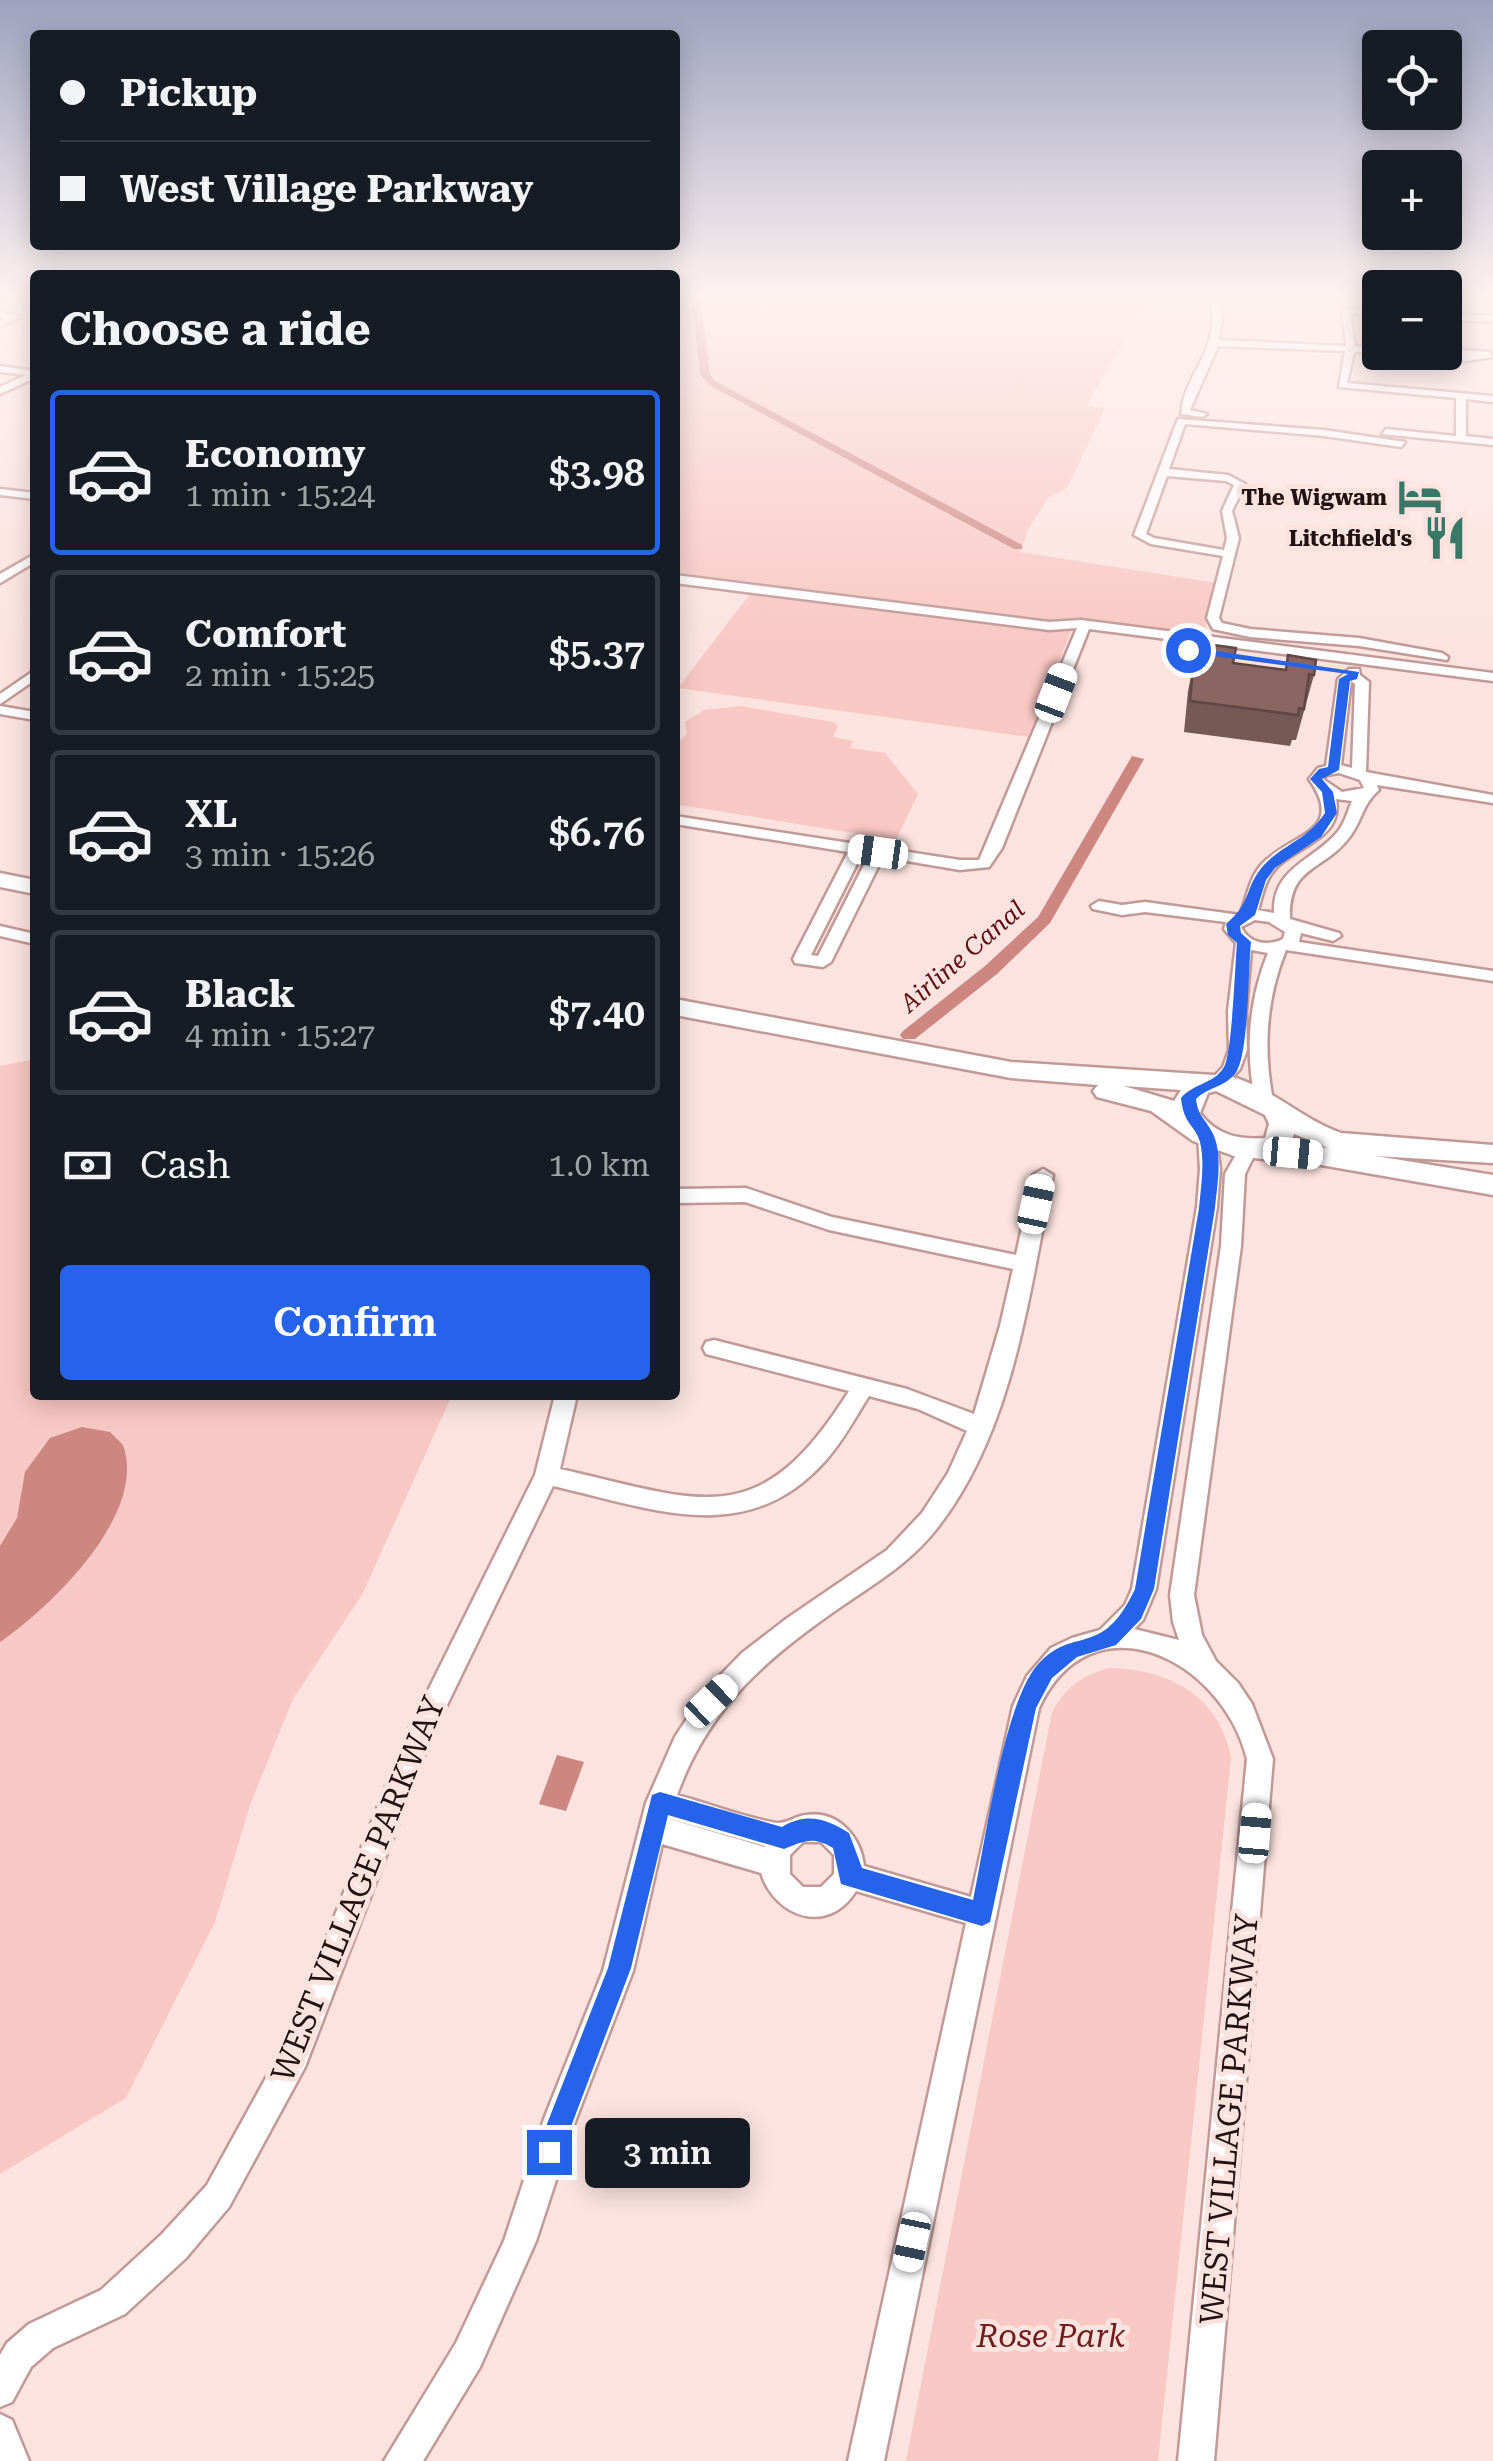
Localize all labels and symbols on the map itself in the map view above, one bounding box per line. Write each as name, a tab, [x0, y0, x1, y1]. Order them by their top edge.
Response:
hotel icon: The Wigwam	[1396, 473, 1444, 521]
place label: The Wigwam	[1241, 485, 1387, 510]
restaurant icon: Litchfield's	[1421, 514, 1469, 562]
place label: Litchfield's	[1289, 526, 1412, 551]
route start	[1166, 628, 1211, 673]
car	[1031, 660, 1081, 726]
car	[846, 833, 910, 871]
water label: Airline Canal	[893, 895, 1030, 1019]
car	[1262, 1135, 1324, 1171]
car	[1015, 1172, 1057, 1236]
car	[679, 1669, 743, 1733]
street label: WEST VILLAGE PARKWAY	[263, 1691, 453, 2087]
car	[1237, 1802, 1273, 1864]
street label: WEST VILLAGE PARKWAY	[1192, 1912, 1266, 2326]
callout: 3 min	[584, 2117, 749, 2187]
route end	[527, 2130, 572, 2175]
car	[891, 2210, 933, 2274]
park label: Rose Park	[976, 2317, 1126, 2355]

